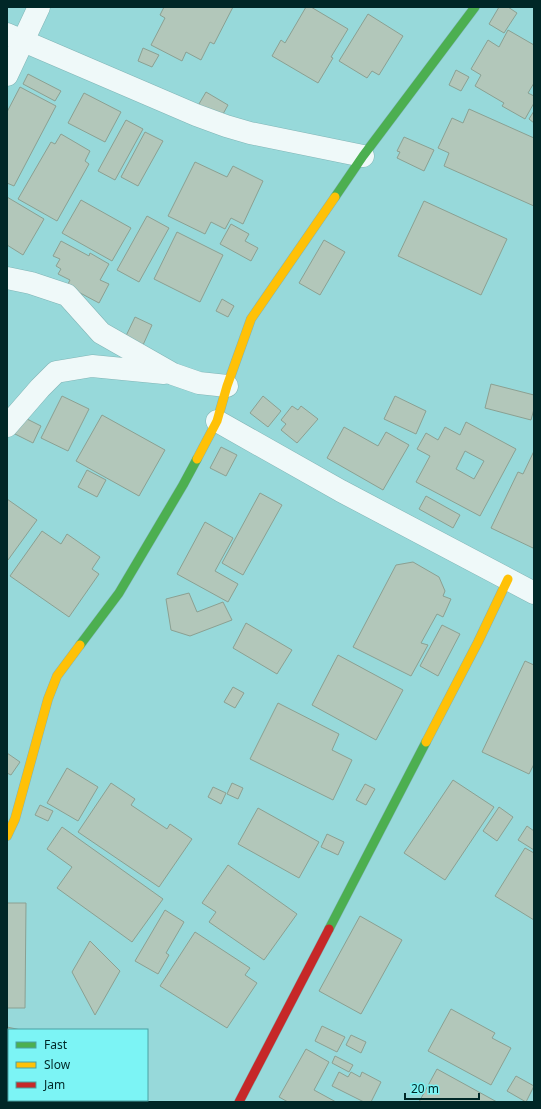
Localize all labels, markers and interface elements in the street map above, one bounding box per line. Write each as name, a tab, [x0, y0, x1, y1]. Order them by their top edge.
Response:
legend	[8, 1029, 148, 1101]
text: Fast	[44, 1036, 68, 1053]
text: Slow	[44, 1056, 71, 1073]
scale bar	[405, 1075, 479, 1101]
text: Jam	[43, 1076, 65, 1093]
text: 20 m	[411, 1080, 439, 1097]

